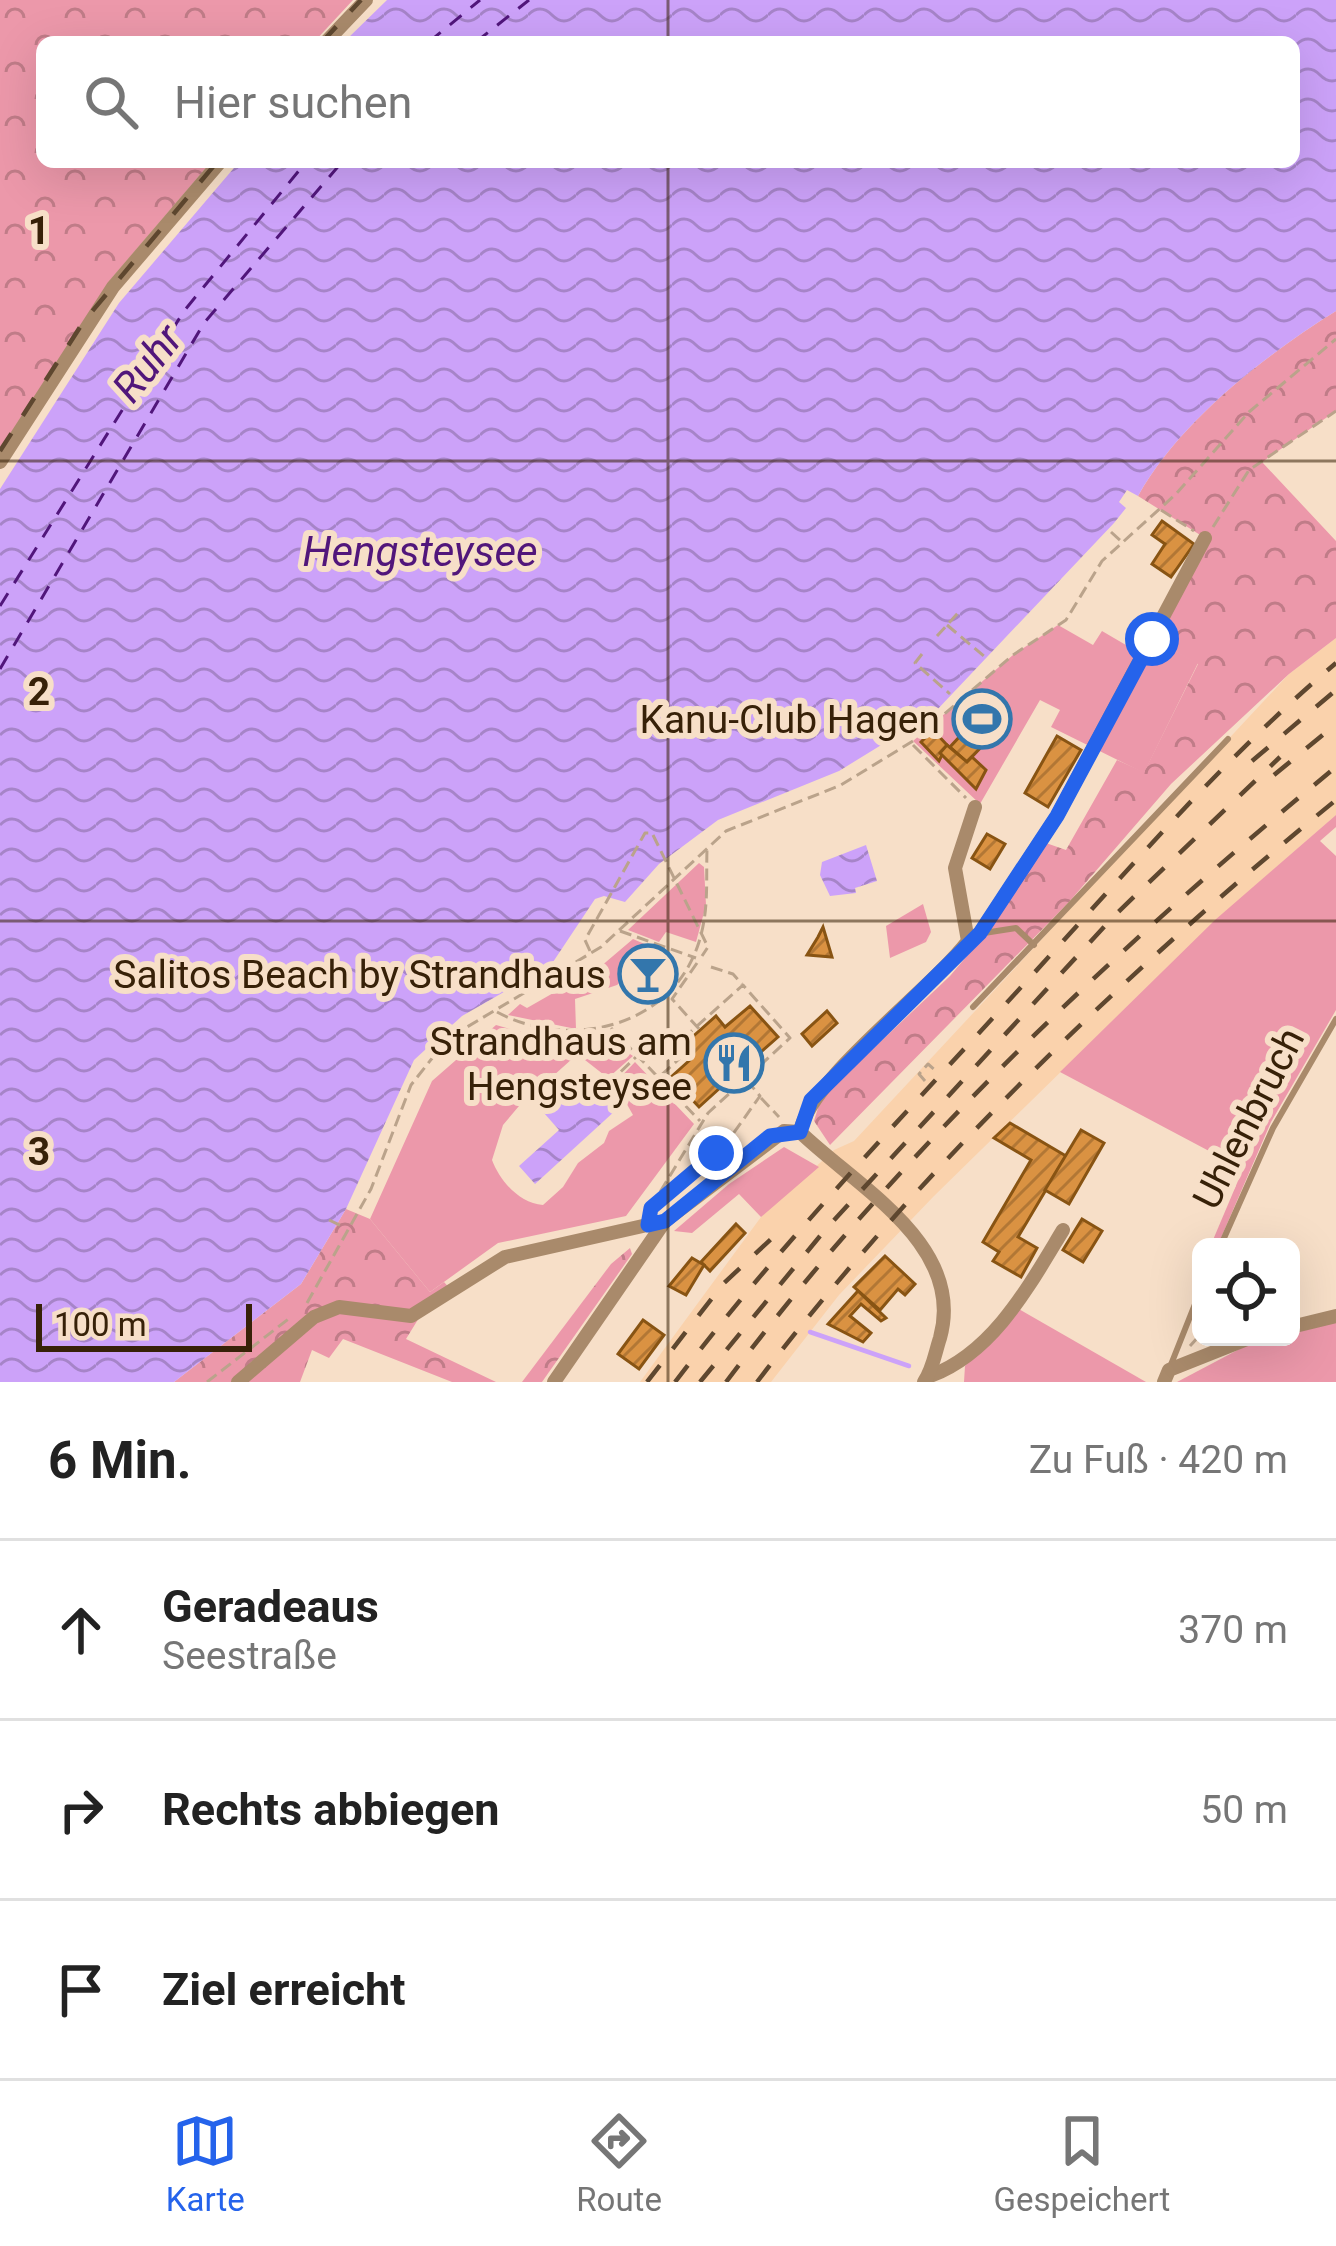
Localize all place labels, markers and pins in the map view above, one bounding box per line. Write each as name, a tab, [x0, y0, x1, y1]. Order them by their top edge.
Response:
sports icon: Kanu-Club Hagen	[951, 688, 1013, 750]
place label: Kanu-Club Hagen	[639, 697, 940, 743]
bar icon: Salitos Beach by Strandhaus	[617, 943, 679, 1005]
place label: Salitos Beach by Strandhaus	[113, 952, 606, 998]
place label: Strandhaus am Hengsteysee	[429, 1019, 692, 1110]
restaurant icon: Strandhaus am Hengsteysee	[703, 1032, 765, 1094]

